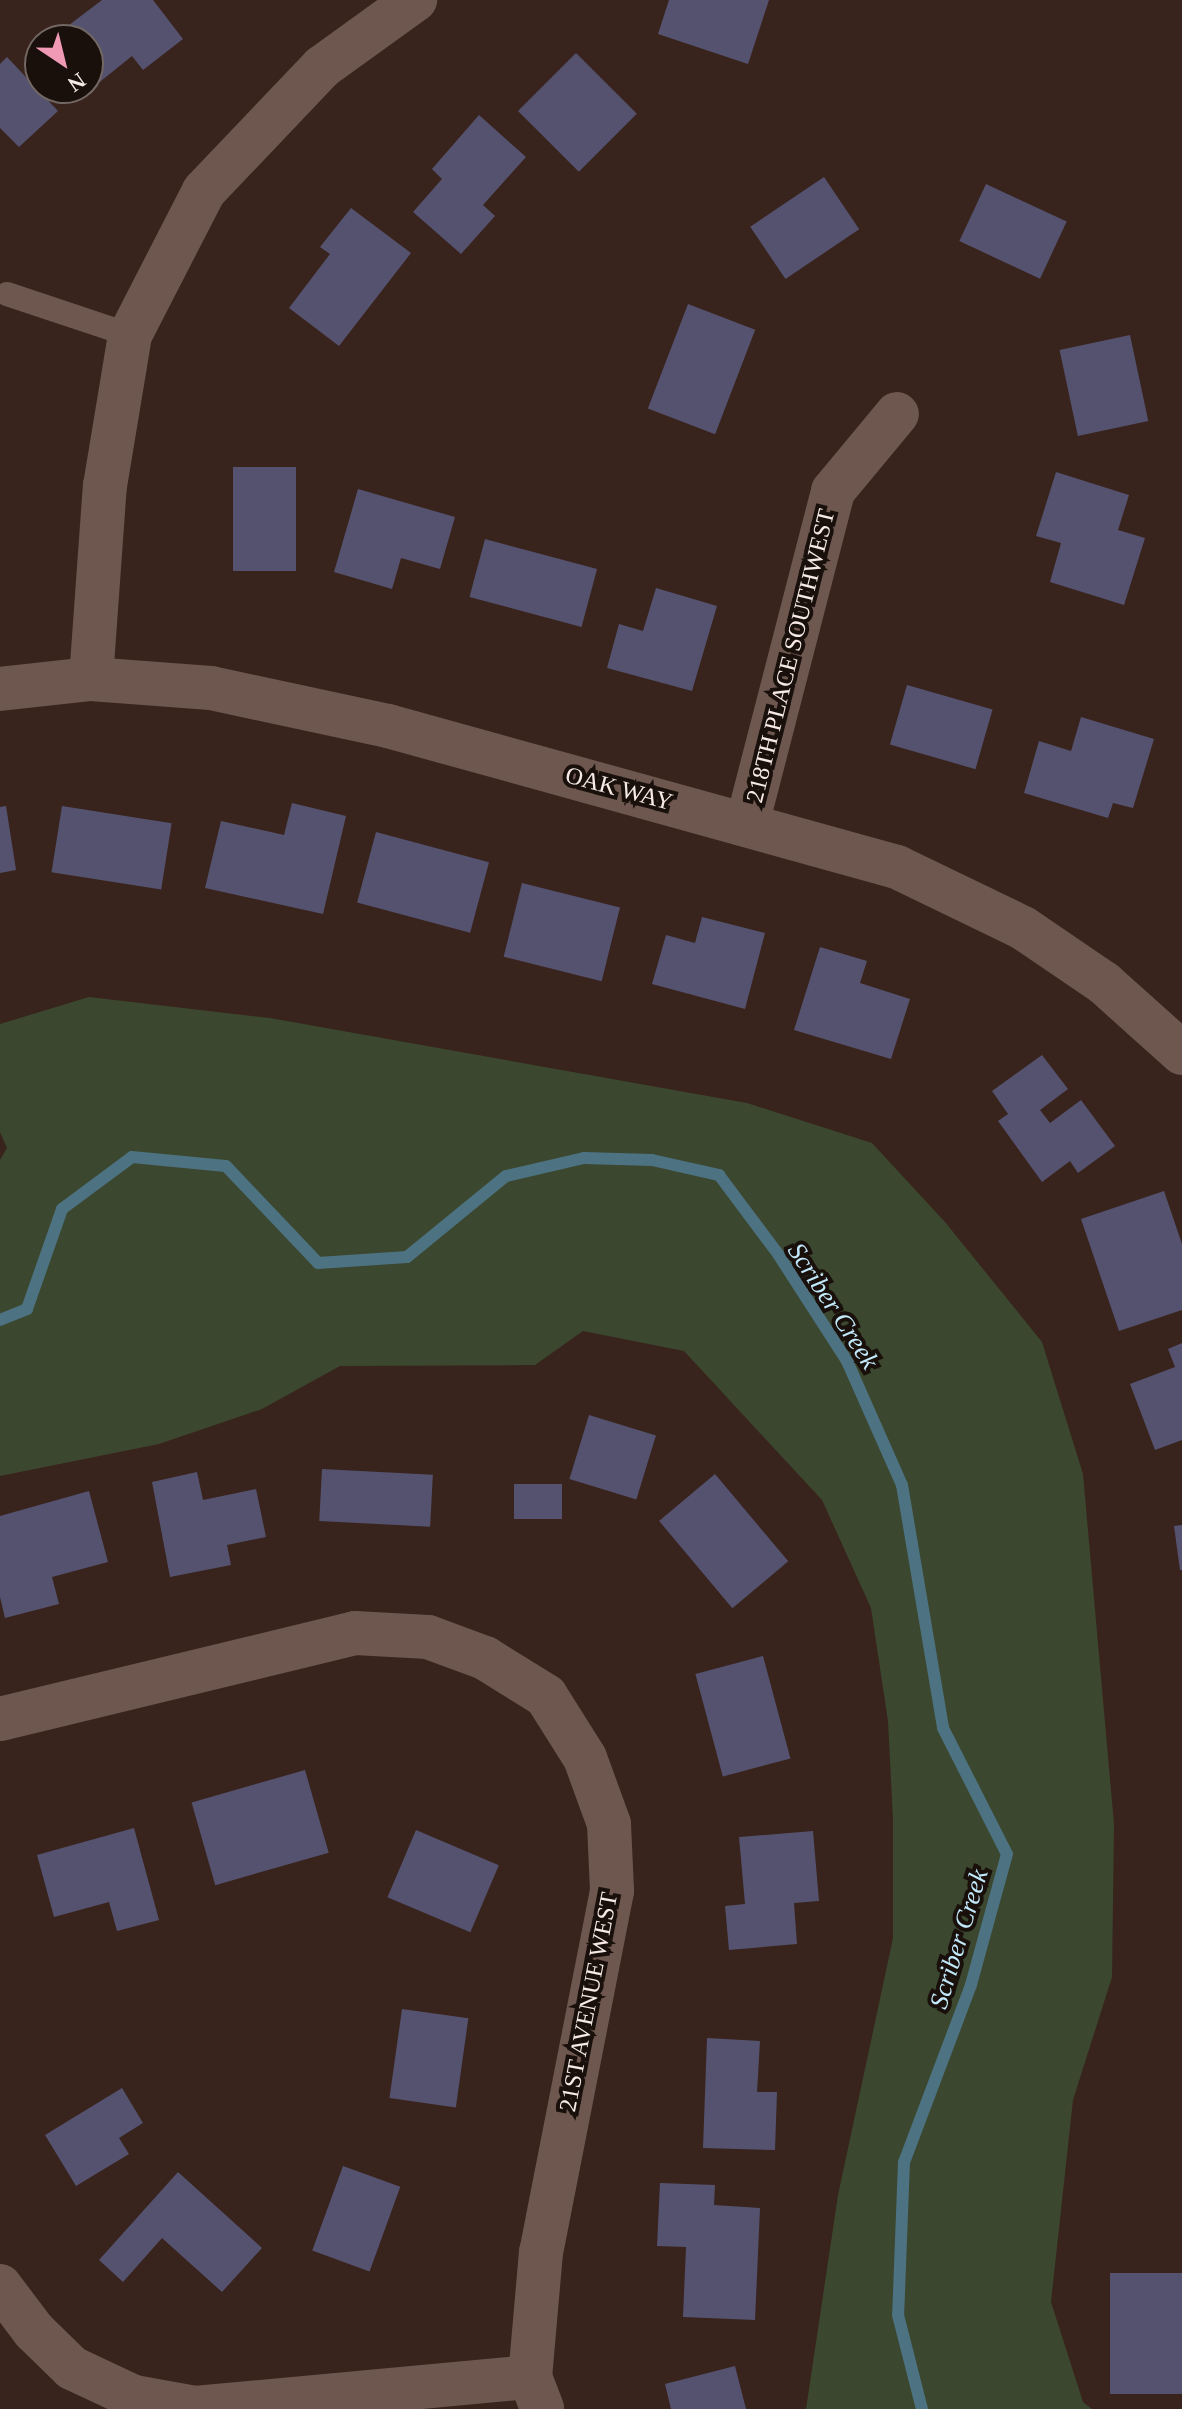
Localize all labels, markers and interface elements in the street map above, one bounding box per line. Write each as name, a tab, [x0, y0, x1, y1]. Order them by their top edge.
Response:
north arrow	[24, 24, 104, 104]
text: N	[63, 68, 91, 97]
street label: 218TH PLACE SOUTHWEST	[741, 506, 841, 806]
street label: OAK WAY	[562, 761, 676, 817]
water label: Scriber Creek	[781, 1237, 885, 1375]
water label: Scriber Creek	[923, 1866, 995, 2012]
street label: 21ST AVENUE WEST	[553, 1889, 625, 2115]

